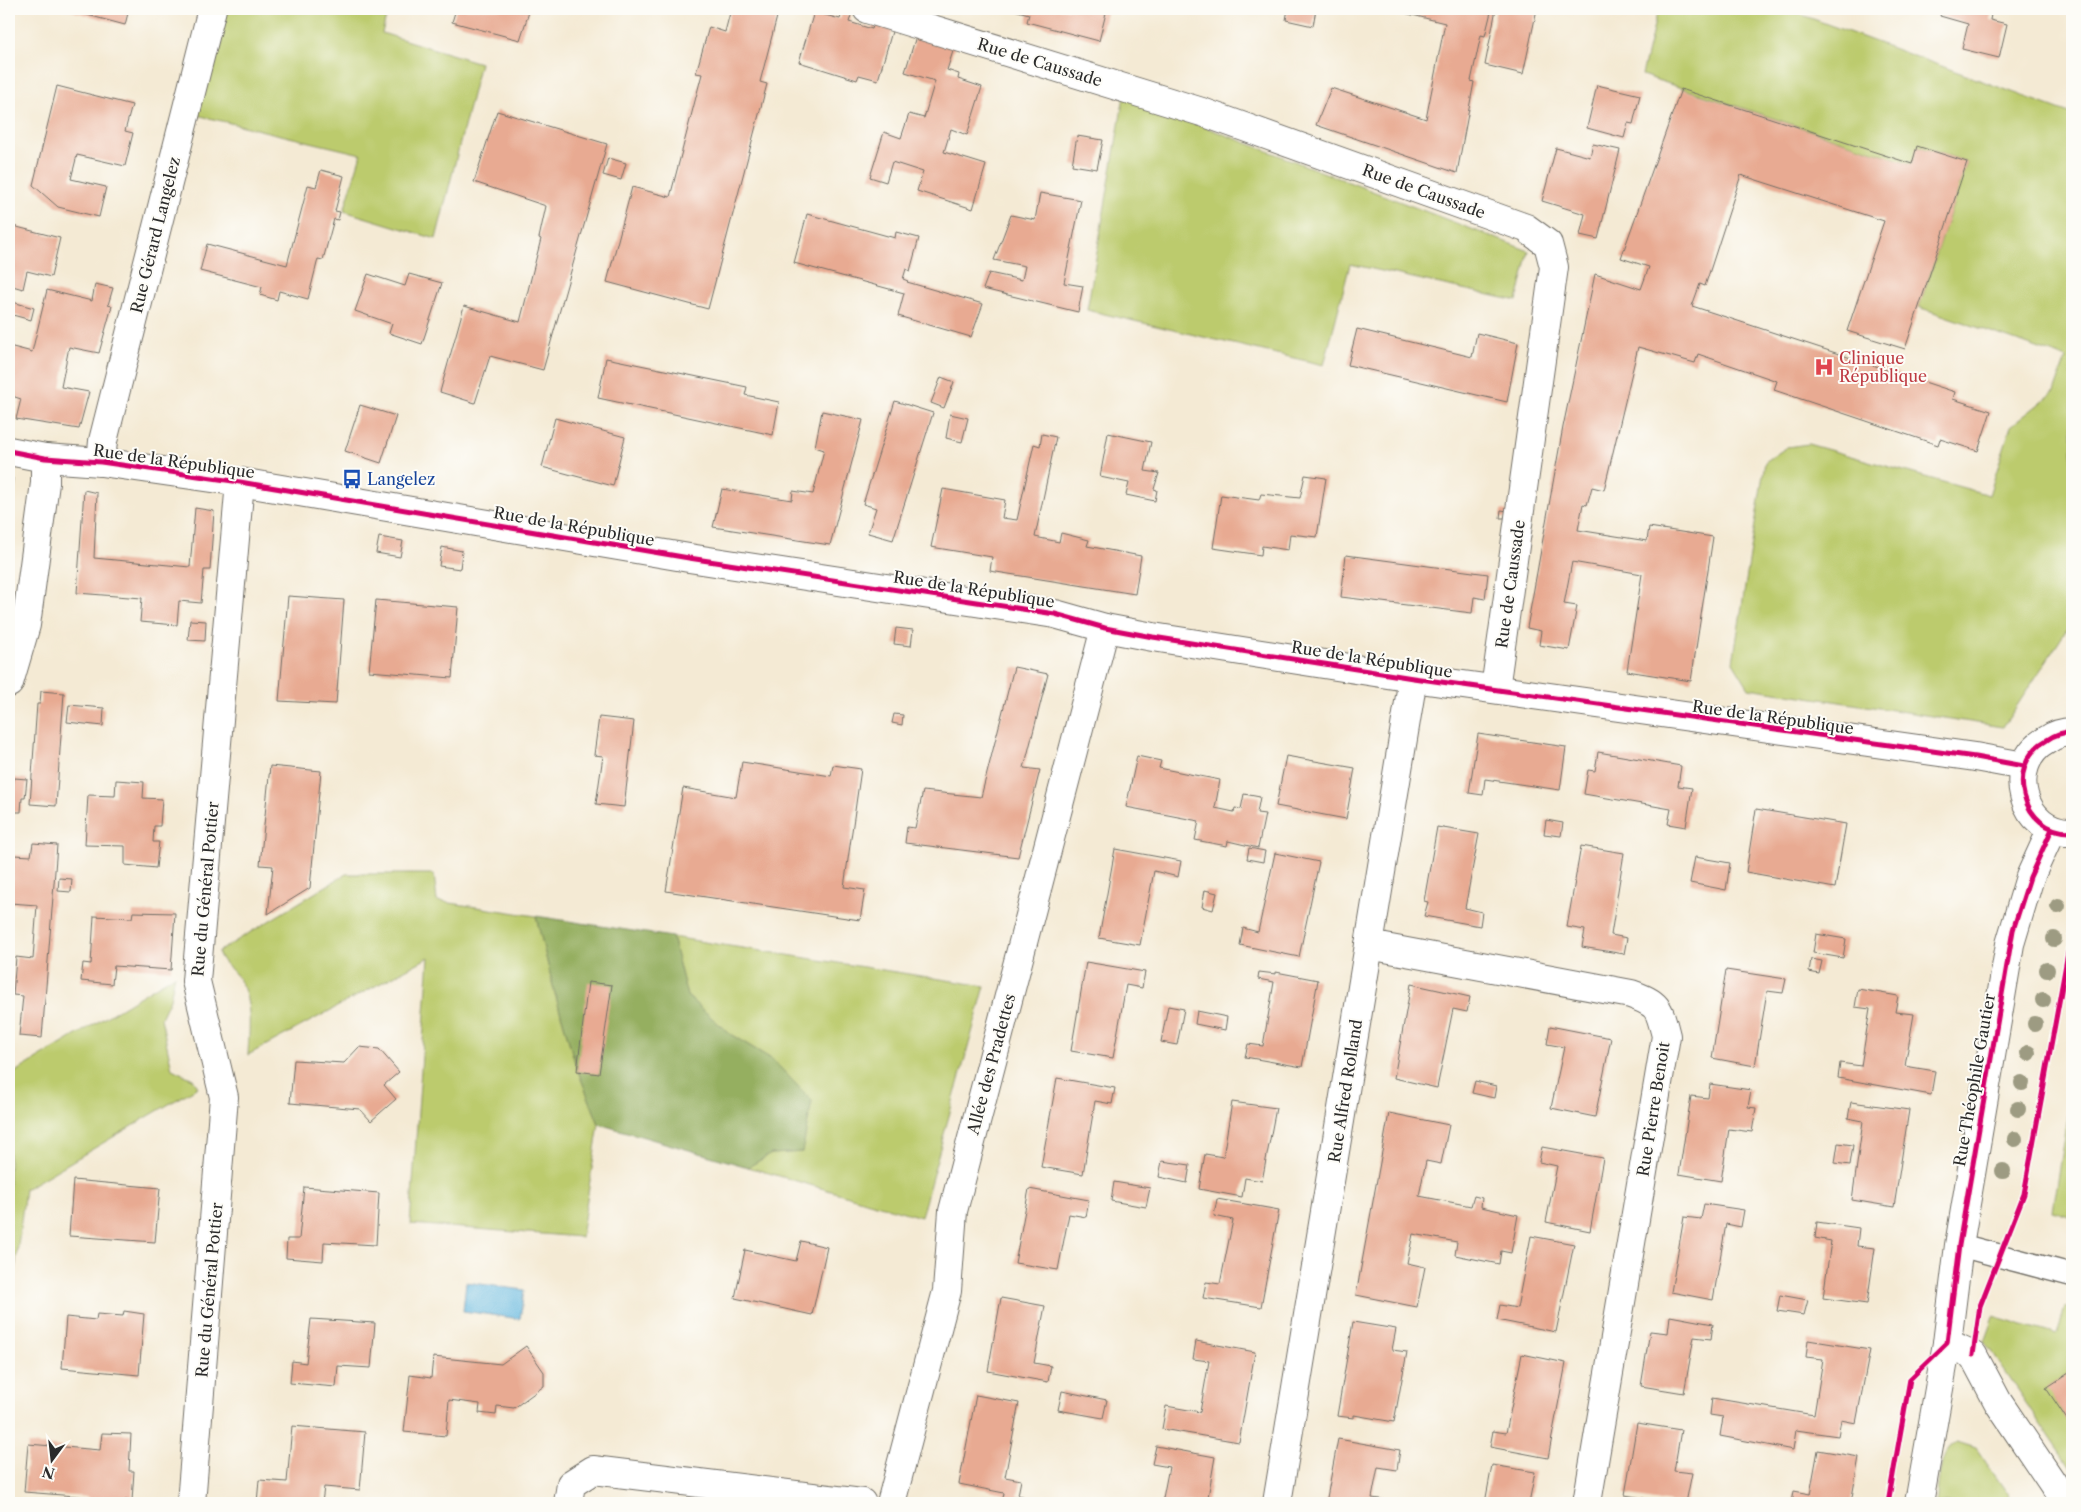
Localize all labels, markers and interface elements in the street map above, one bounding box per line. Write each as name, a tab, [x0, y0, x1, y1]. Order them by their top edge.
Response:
street label: Rue de Caussade	[975, 34, 1105, 90]
street label: Rue Gérard Langelez	[126, 155, 184, 315]
street label: Rue de Caussade	[1360, 159, 1488, 223]
place label: Clinique République	[1839, 348, 1927, 386]
hospital icon: Clinique République	[1813, 356, 1835, 378]
street label: Rue de la République	[92, 440, 256, 482]
bus stop icon: Langelez	[341, 468, 363, 490]
place label: Langelez	[367, 469, 435, 489]
street label: Rue de la République	[492, 502, 656, 550]
street label: Rue de Caussade	[1491, 518, 1529, 649]
street label: Rue de la République	[892, 566, 1056, 612]
street label: Rue de la République	[1290, 636, 1454, 682]
street label: Rue de la République	[1691, 696, 1855, 738]
street label: Rue du Général Pottier	[187, 800, 223, 977]
street label: Allée des Pradettes	[962, 991, 1019, 1138]
street label: Rue Théophile Gautier	[1949, 992, 1999, 1168]
street label: Rue Alfred Rolland	[1324, 1018, 1366, 1164]
street label: Rue Pierre Benoit	[1632, 1040, 1674, 1178]
street label: Rue du Général Pottier	[191, 1201, 227, 1378]
north arrow	[28, 1434, 78, 1484]
text: N	[40, 1462, 57, 1483]

